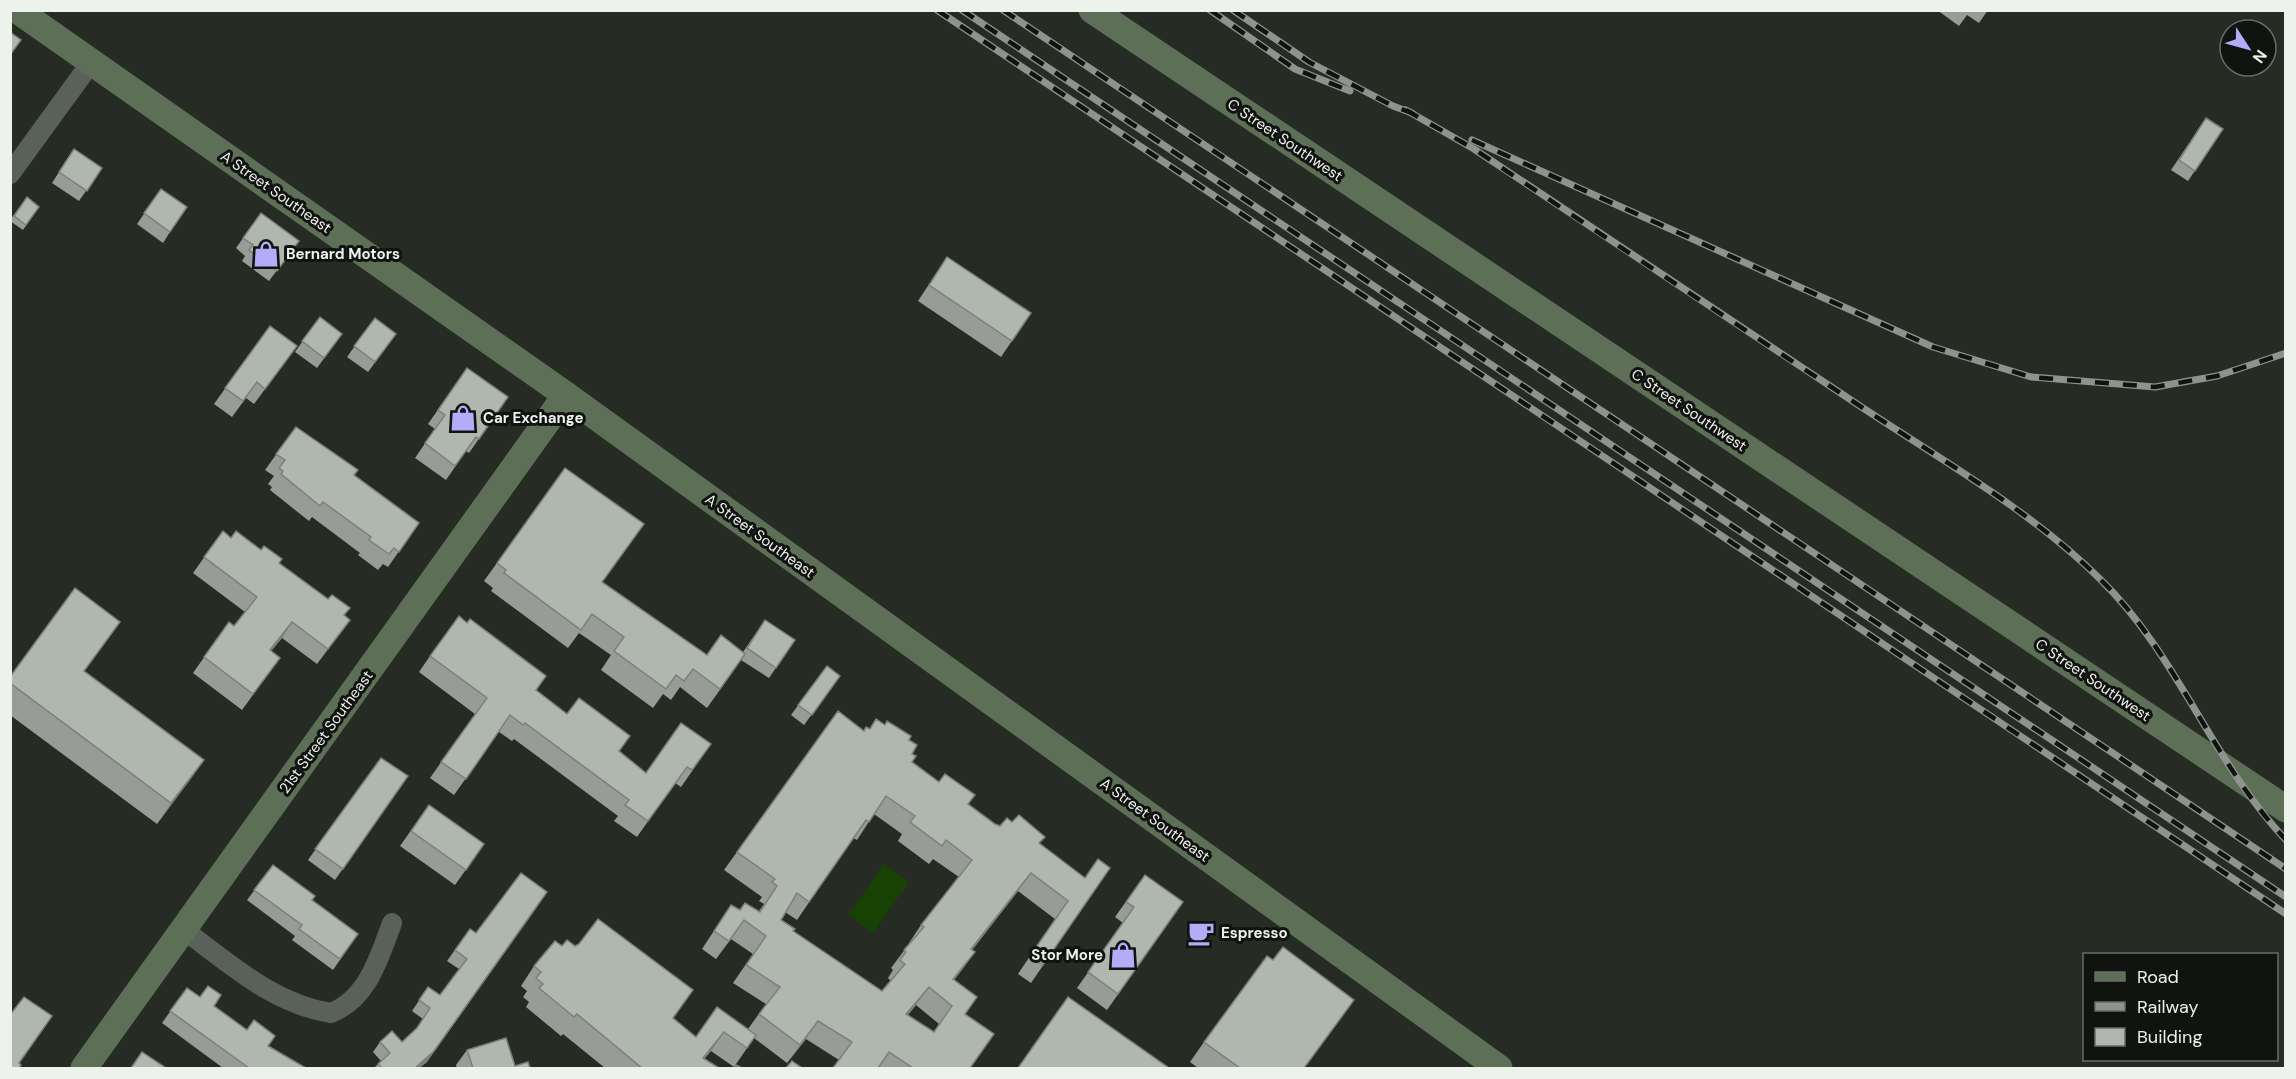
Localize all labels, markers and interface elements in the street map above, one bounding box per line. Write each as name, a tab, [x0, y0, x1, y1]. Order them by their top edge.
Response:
north arrow	[2218, 18, 2278, 78]
text: N	[2248, 46, 2272, 67]
street label: C Street Southwest	[1224, 94, 1347, 186]
street label: A Street Southeast	[217, 146, 335, 238]
shop icon: Bernard Motors	[251, 239, 281, 269]
place label: Bernard Motors	[286, 244, 400, 264]
street label: C Street Southwest	[1628, 364, 1751, 456]
shop icon: Car Exchange	[448, 403, 478, 433]
place label: Car Exchange	[483, 408, 584, 428]
street label: A Street Southeast	[701, 489, 819, 583]
street label: C Street Southwest	[2032, 634, 2155, 726]
street label: 21st Street Southeast	[275, 666, 377, 797]
street label: A Street Southeast	[1096, 773, 1214, 867]
cafe icon: Espresso	[1186, 918, 1216, 948]
place label: Espresso	[1221, 923, 1288, 943]
shop icon: Stor More	[1108, 940, 1138, 970]
place label: Stor More	[1031, 945, 1103, 965]
legend	[2083, 953, 2278, 1061]
text: Road	[2137, 965, 2179, 989]
text: Railway	[2137, 995, 2199, 1019]
text: Building	[2137, 1025, 2202, 1049]

